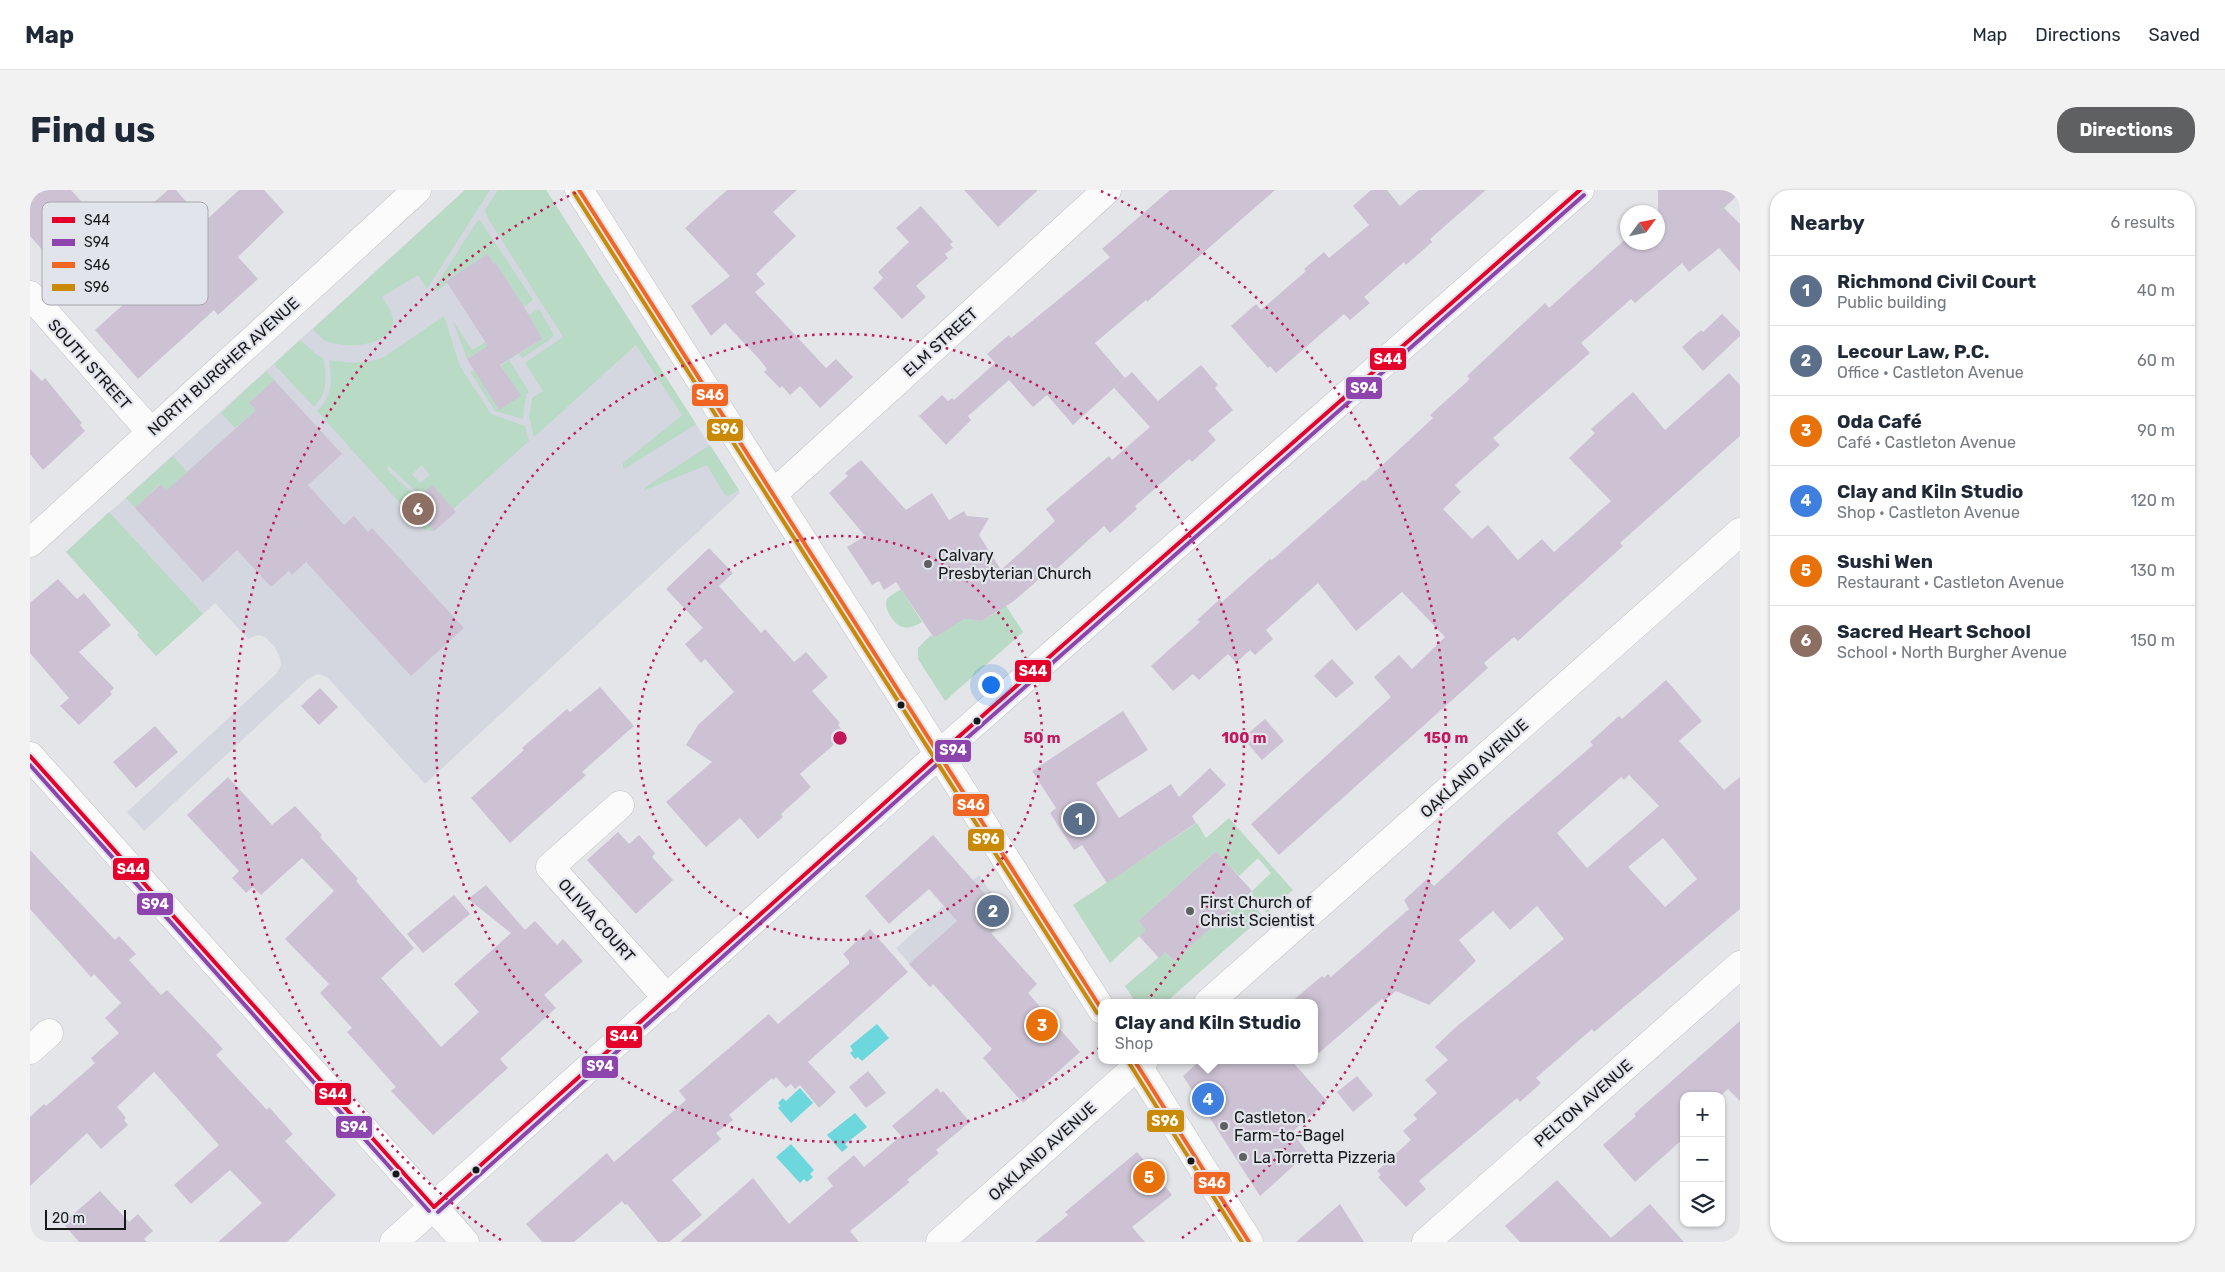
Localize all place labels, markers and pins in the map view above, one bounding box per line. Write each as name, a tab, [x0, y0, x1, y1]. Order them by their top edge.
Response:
pin: 6	[402, 490, 434, 528]
place label: Calvary Presbyterian Church	[938, 546, 1092, 583]
marker: Calvary Presbyterian Church	[922, 558, 934, 570]
unlabelled marker	[896, 700, 906, 710]
unlabelled marker	[972, 716, 982, 726]
centre of rings	[831, 729, 849, 747]
pin: 1	[1063, 800, 1095, 838]
pin: 2	[977, 892, 1009, 930]
place label: First Church of Christ Scientist	[1200, 893, 1314, 930]
marker: First Church of Christ Scientist	[1184, 905, 1196, 917]
pin: 3	[1026, 1006, 1058, 1044]
pin: 4	[1192, 1080, 1224, 1118]
place label: Castleton Farm-to-Bagel	[1234, 1108, 1345, 1145]
marker: Castleton Farm-to-Bagel	[1218, 1120, 1230, 1132]
place label: La Torretta Pizzeria	[1253, 1148, 1396, 1167]
marker: La Torretta Pizzeria	[1237, 1151, 1249, 1163]
unlabelled marker	[1186, 1156, 1196, 1166]
pin: 5	[1133, 1158, 1165, 1196]
unlabelled marker	[471, 1165, 481, 1175]
unlabelled marker	[391, 1169, 401, 1179]

